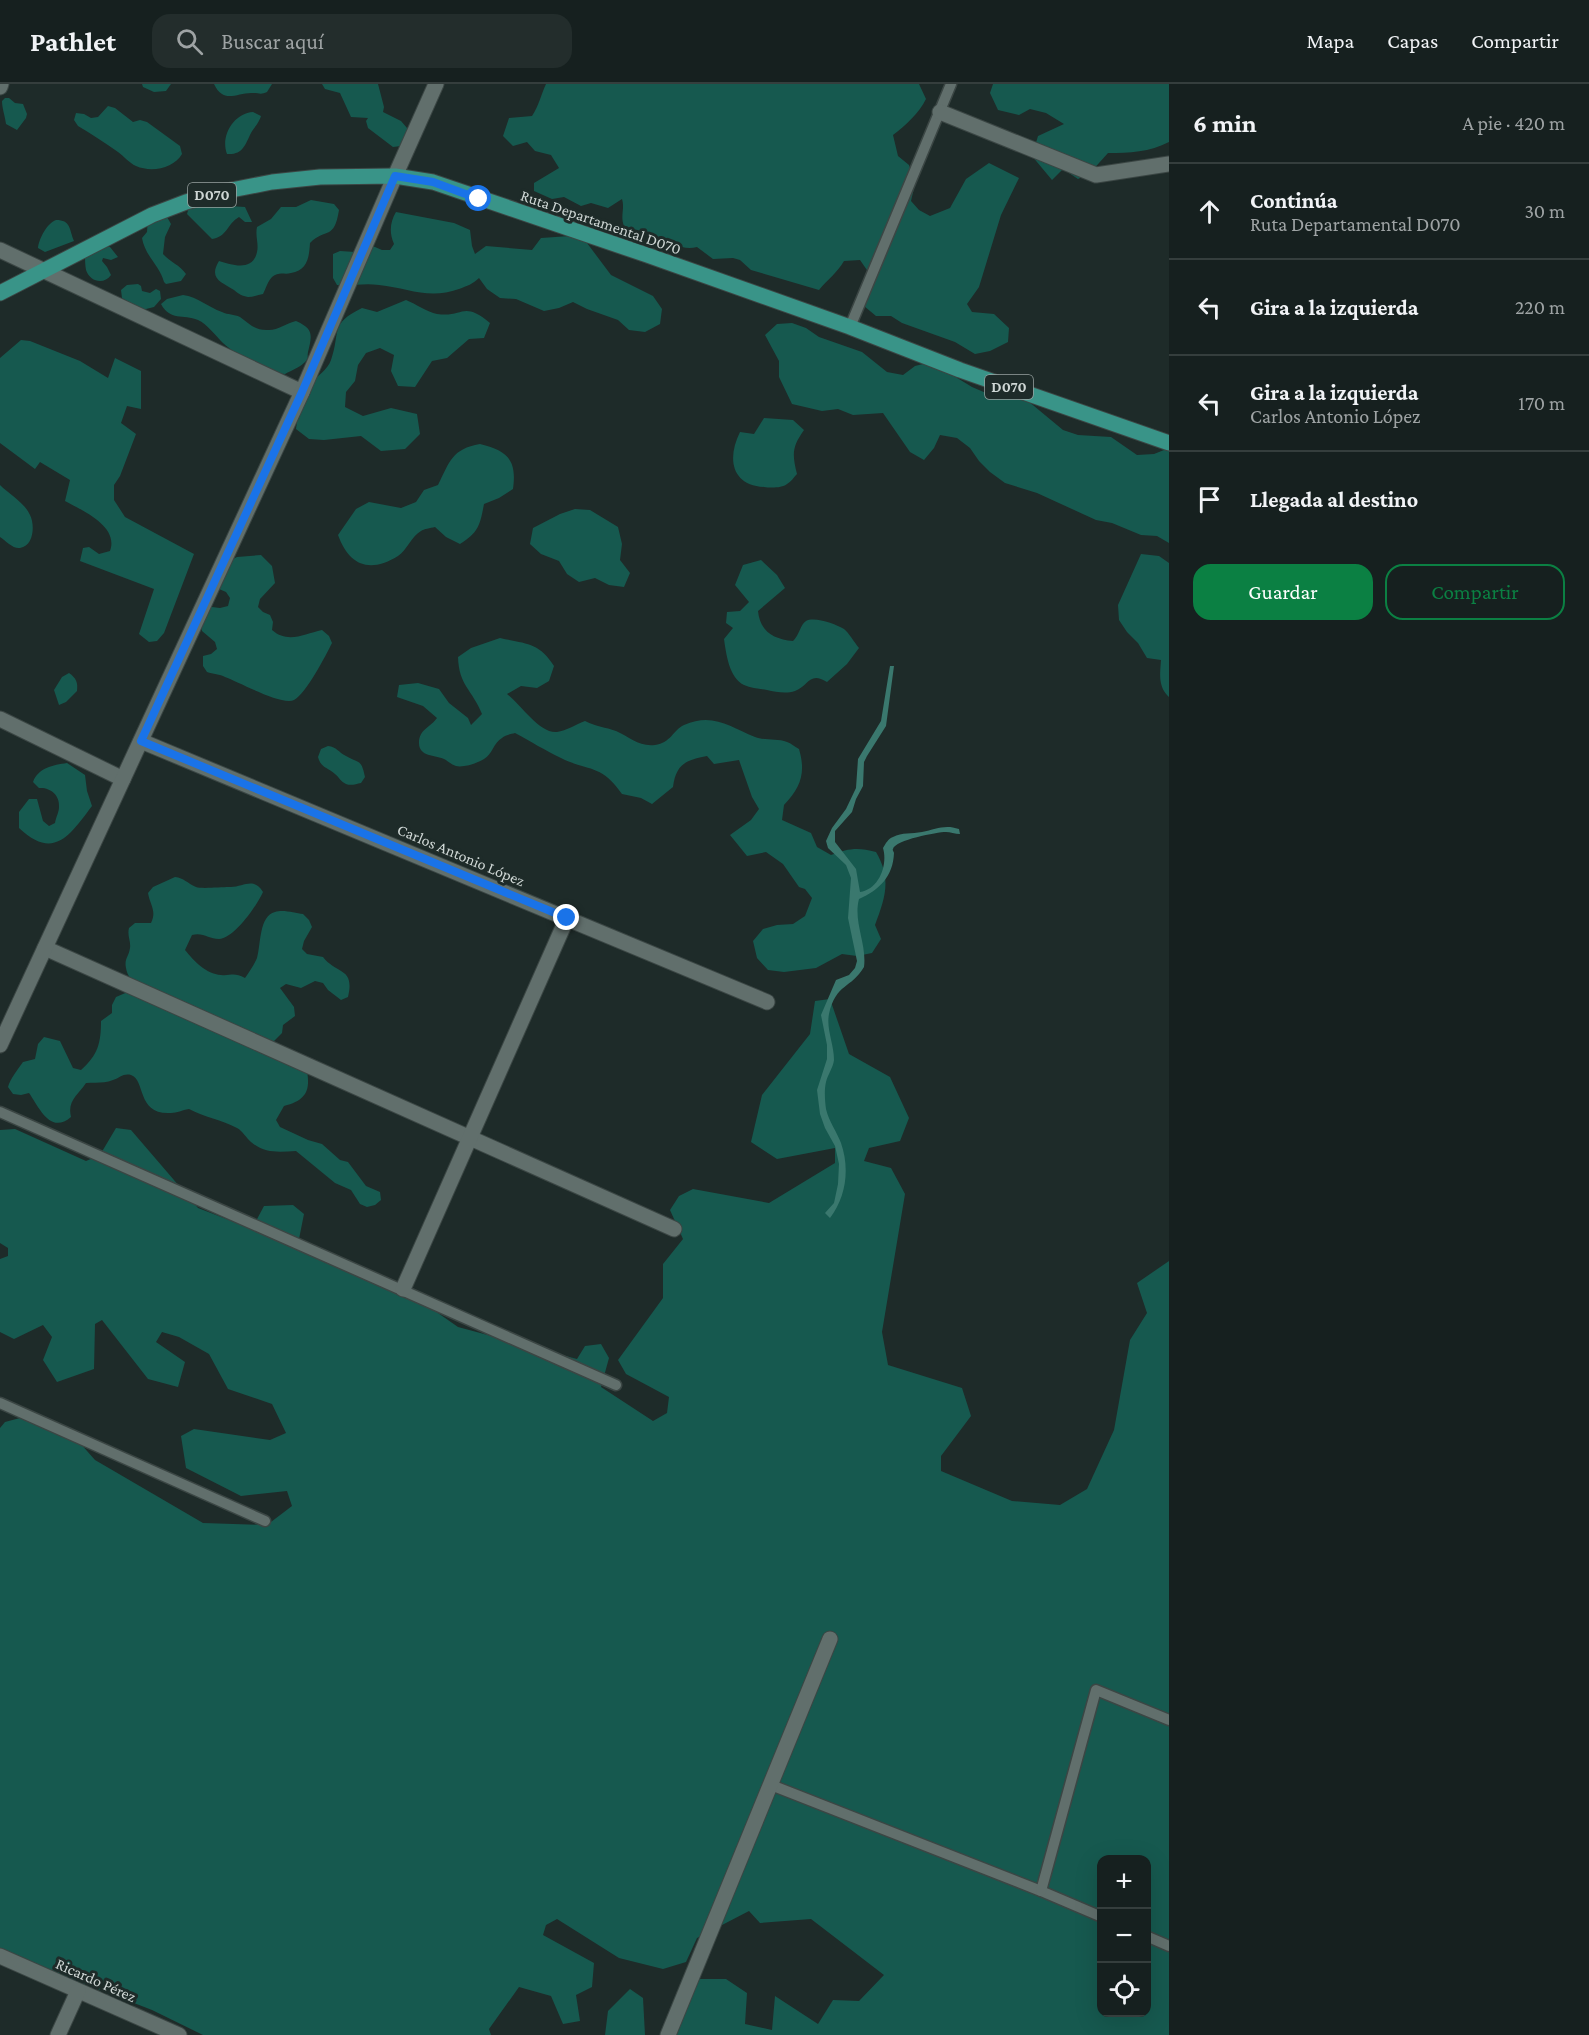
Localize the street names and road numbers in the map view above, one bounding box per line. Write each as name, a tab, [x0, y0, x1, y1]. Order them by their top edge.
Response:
road number: D070	[188, 183, 236, 207]
street label: Ruta Departamental D070	[518, 187, 683, 258]
road number: D070	[985, 375, 1033, 399]
street label: Carlos Antonio López	[394, 821, 527, 890]
street label: Ricardo Pérez	[53, 1955, 139, 2005]

